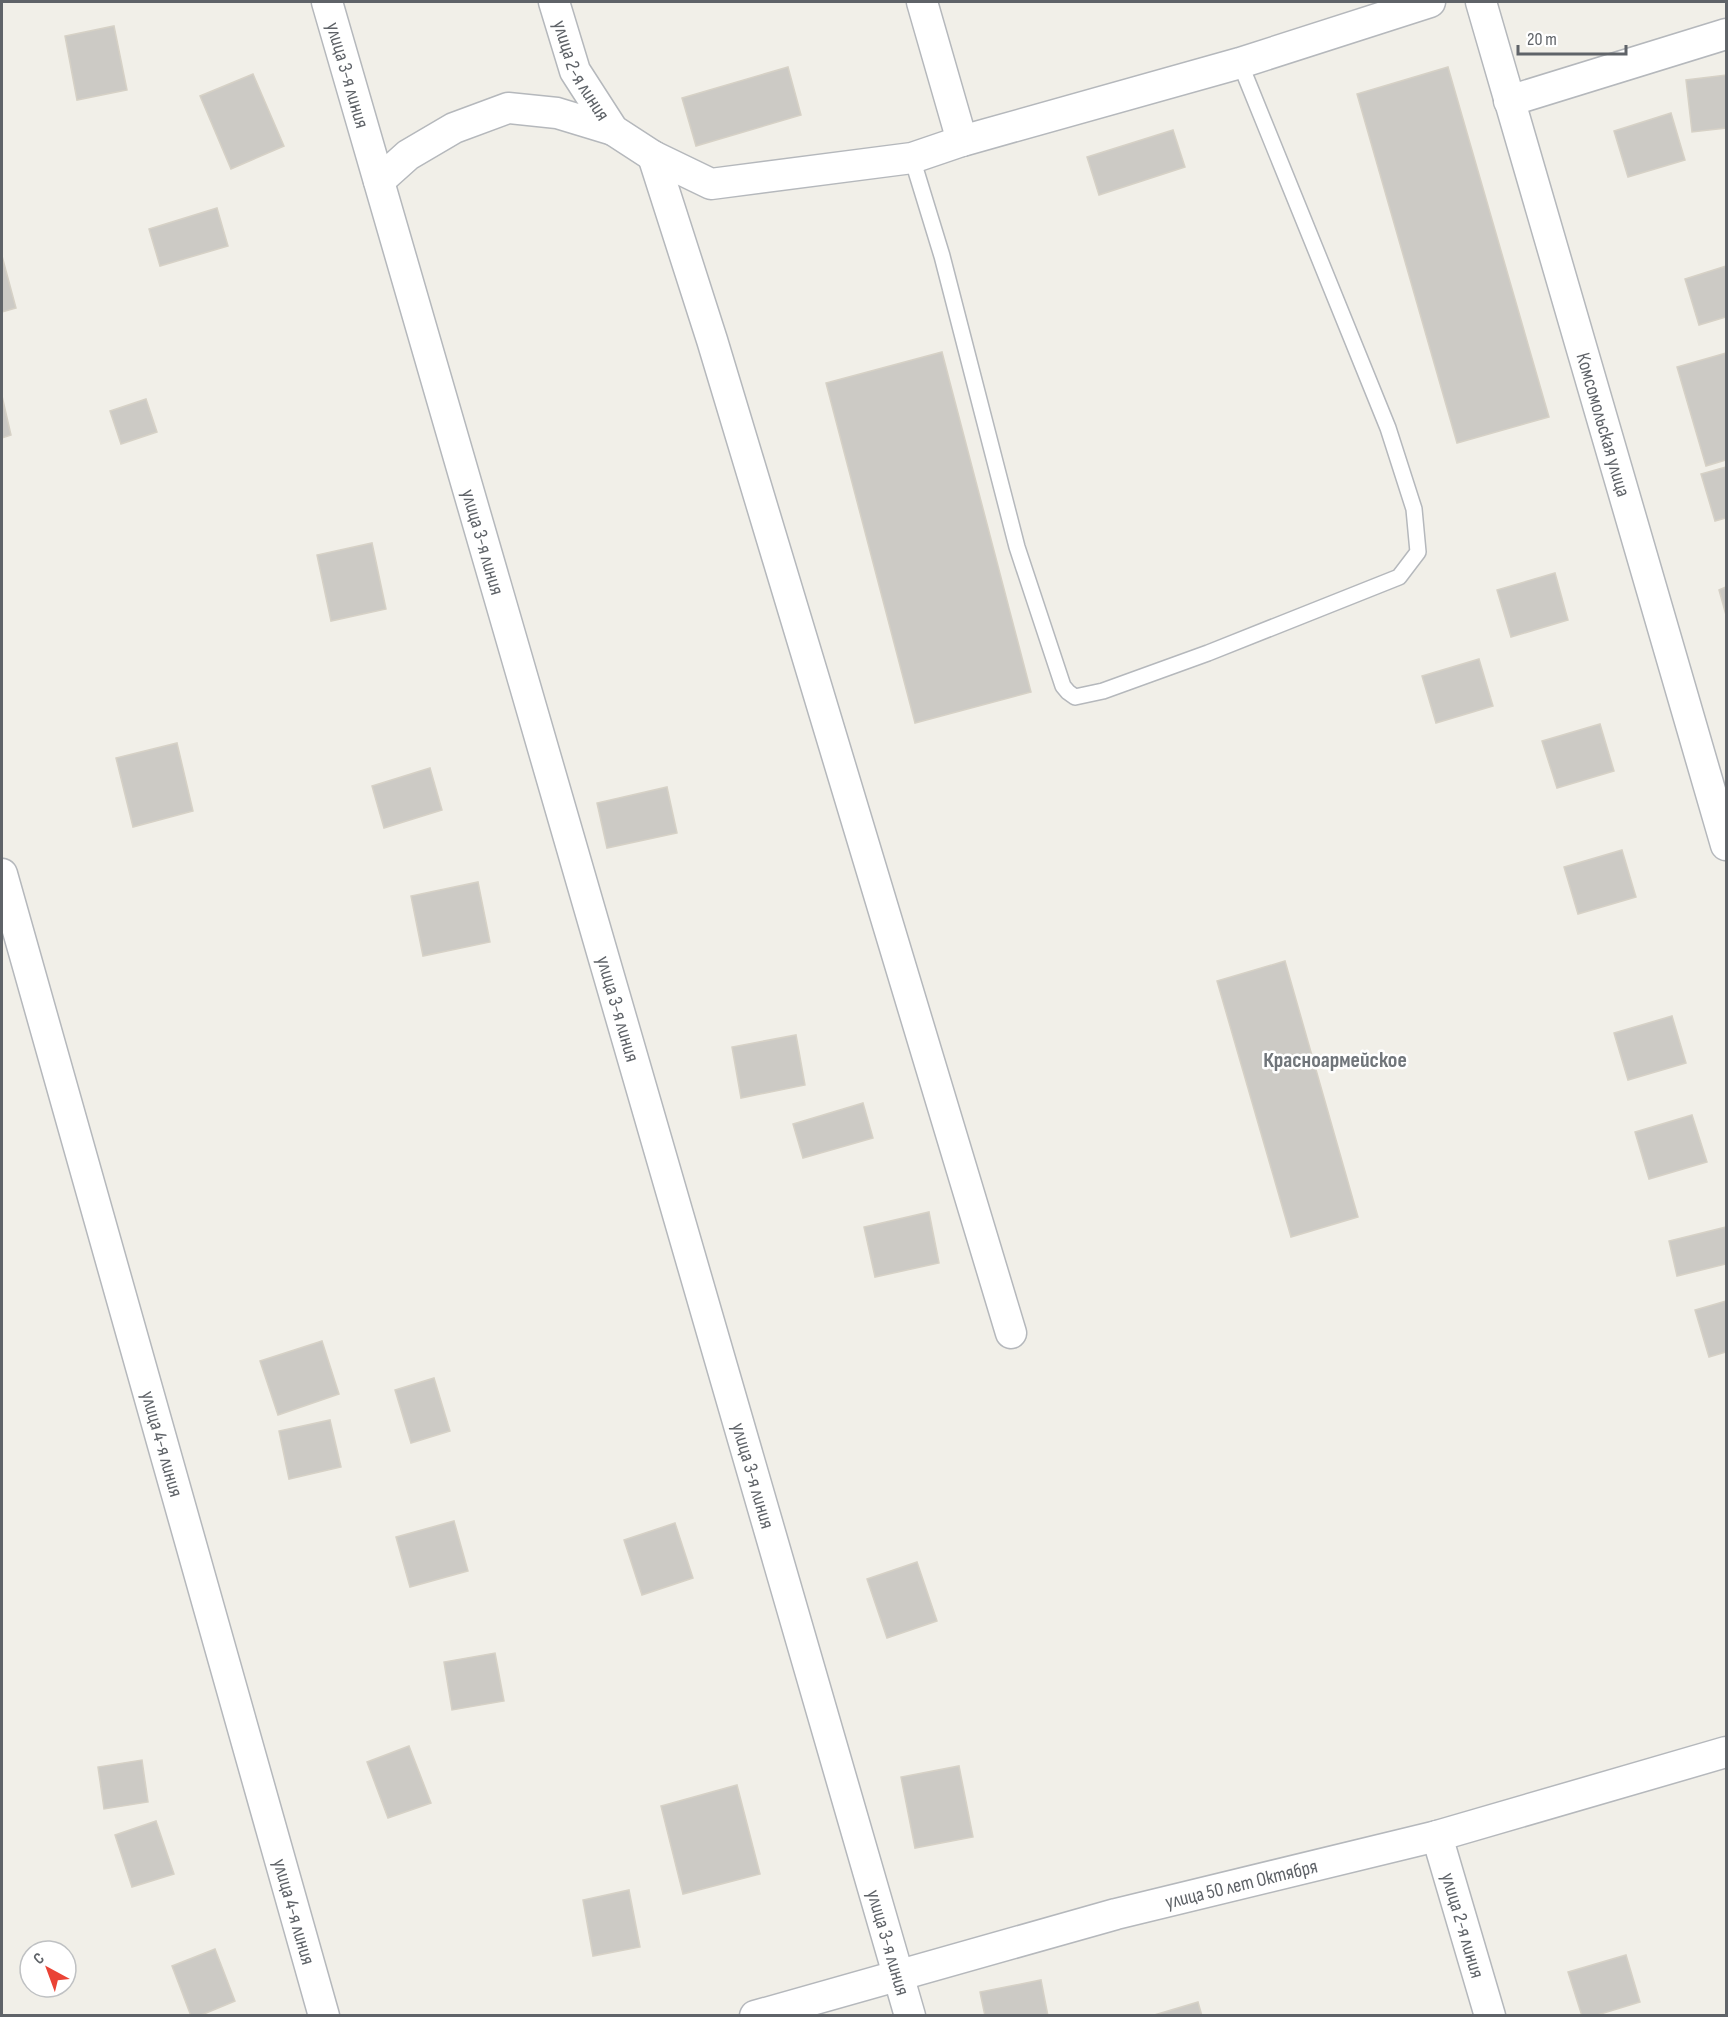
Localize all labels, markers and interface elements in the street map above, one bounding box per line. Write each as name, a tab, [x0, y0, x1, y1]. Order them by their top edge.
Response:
street label: улица 2-я линия	[547, 18, 615, 125]
scale bar	[1518, 18, 1626, 56]
street label: улица 3-я линия	[320, 20, 374, 131]
text: 20 m	[1527, 29, 1557, 50]
street label: Комсомольская улица	[1571, 350, 1635, 500]
street label: улица 3-я линия	[456, 486, 509, 598]
street label: улица 3-я линия	[591, 953, 644, 1065]
district label: Красноармейское	[1263, 1047, 1407, 1074]
street label: улица 4-я линия	[135, 1388, 188, 1500]
street label: улица 3-я линия	[726, 1420, 779, 1531]
street label: улица 50 лет Октября	[1163, 1854, 1320, 1915]
street label: улица 4-я линия	[267, 1856, 320, 1967]
street label: улица 2-я линия	[1435, 1870, 1489, 1981]
street label: улица 3-я линия	[861, 1887, 914, 1998]
north arrow	[18, 1939, 78, 1999]
text: С	[30, 1949, 48, 1969]

